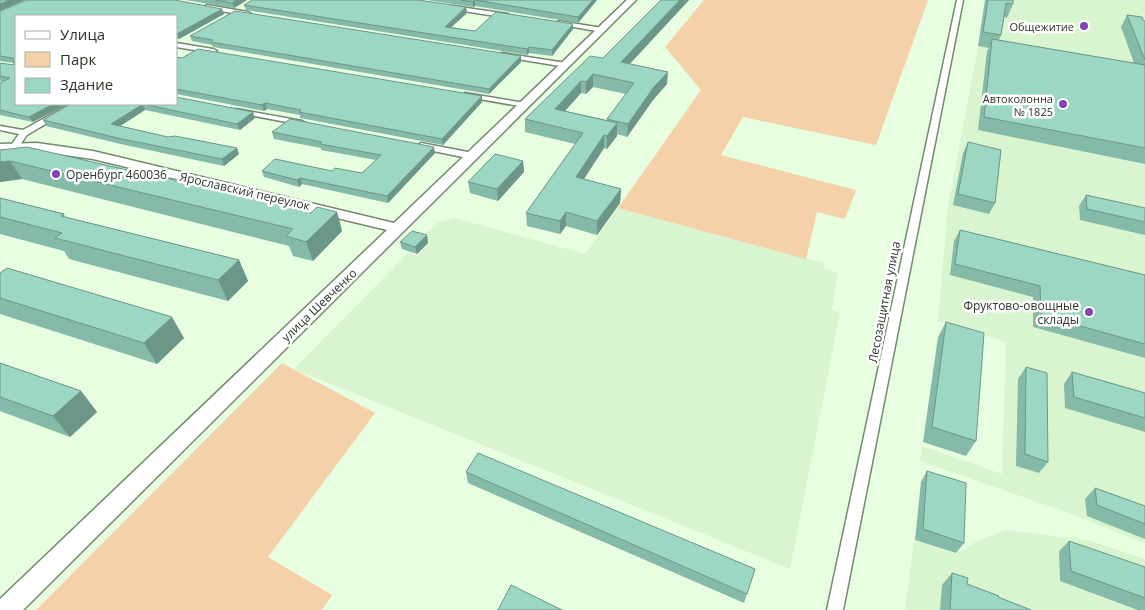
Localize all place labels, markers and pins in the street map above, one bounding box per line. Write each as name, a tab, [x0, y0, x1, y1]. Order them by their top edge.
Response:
place label: Общежитие	[1009, 19, 1074, 34]
marker: Общежитие	[1078, 20, 1090, 32]
place label: Автоколонна № 1825	[983, 91, 1053, 119]
marker: Автоколонна № 1825	[1057, 98, 1069, 110]
place label: Оренбург 460036	[66, 166, 167, 183]
marker: Оренбург 460036	[50, 168, 62, 180]
place label: Фруктово-овощные склады	[963, 297, 1079, 328]
marker: Фруктово-овощные склады	[1083, 306, 1095, 318]

